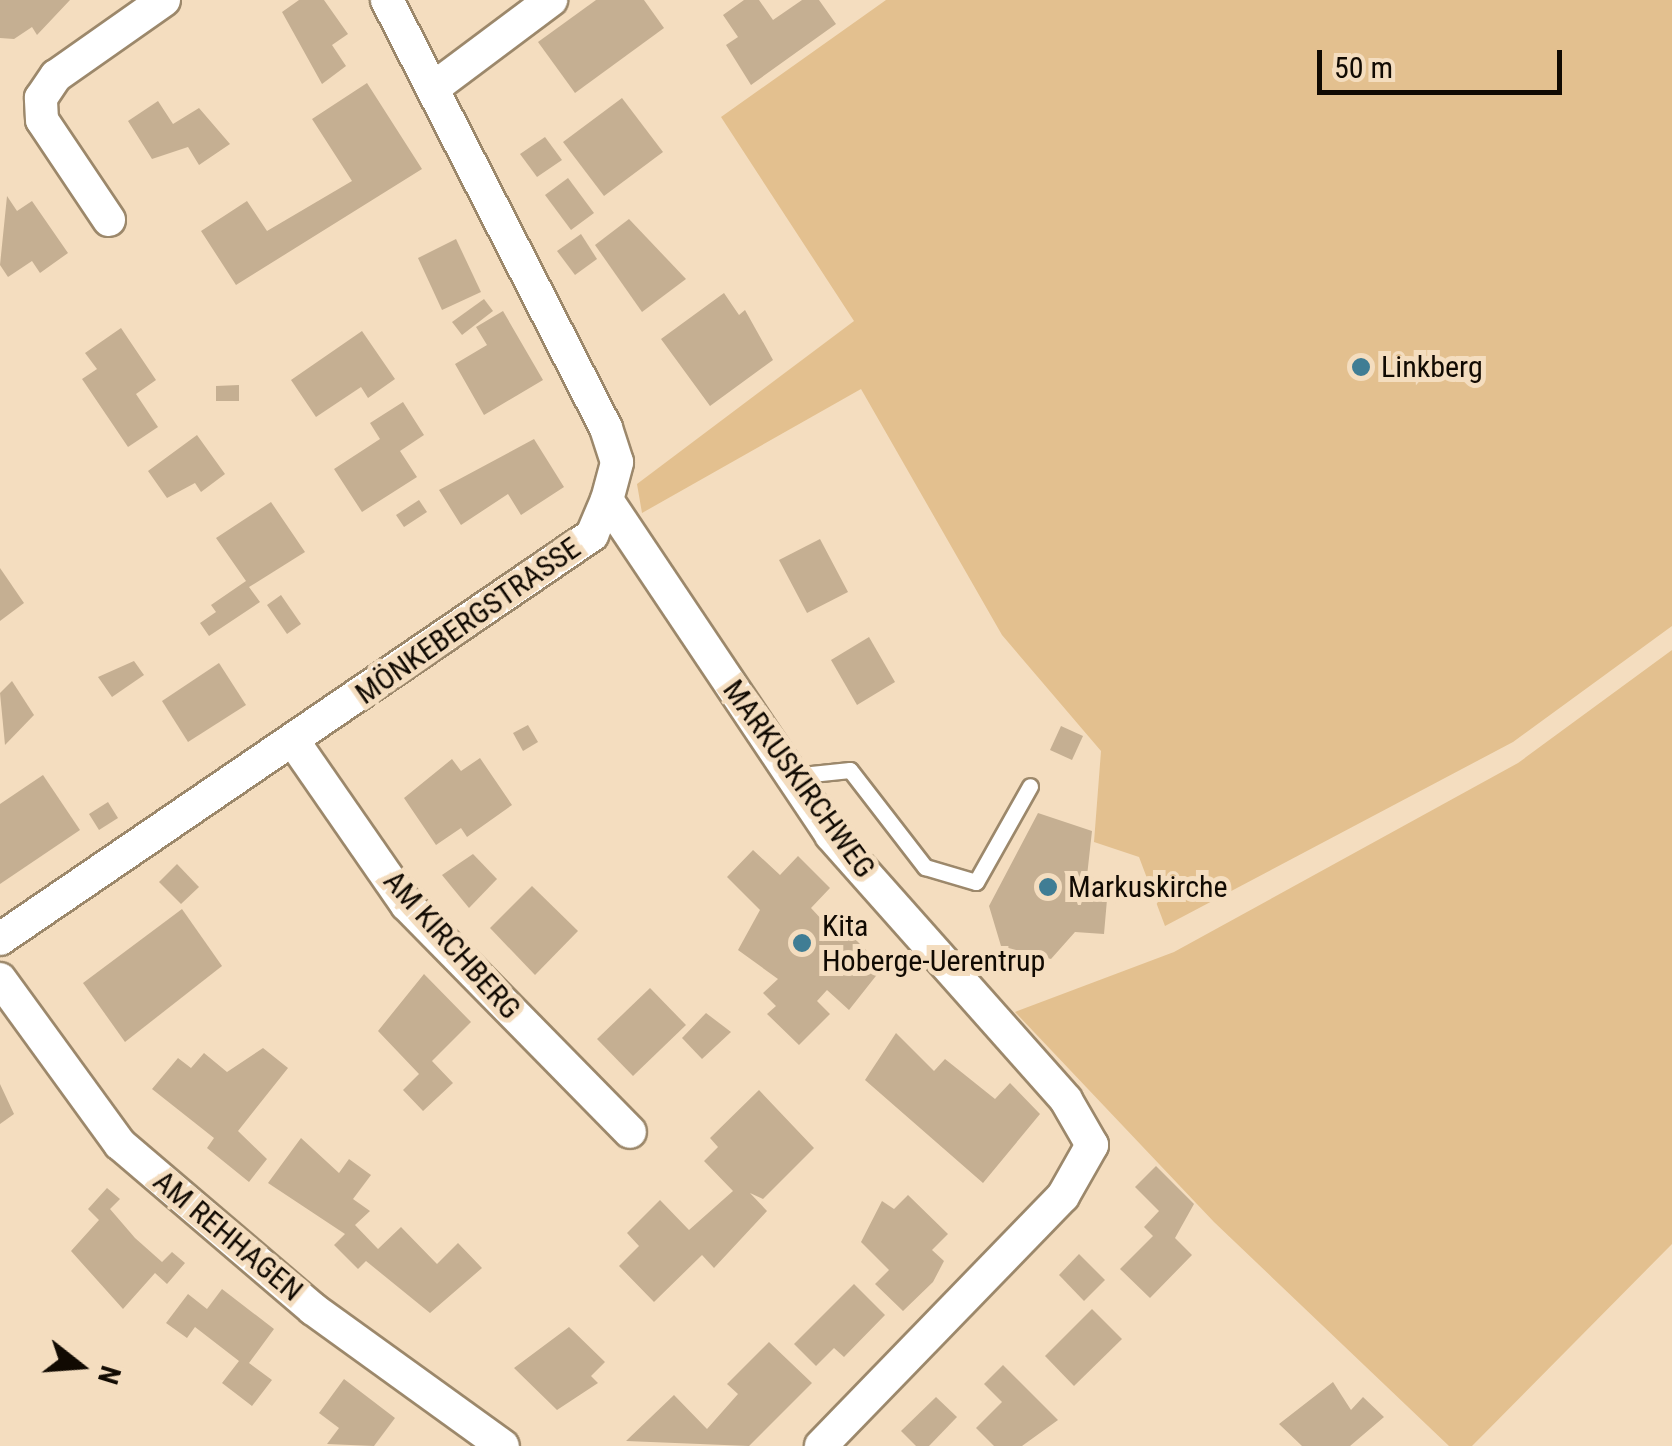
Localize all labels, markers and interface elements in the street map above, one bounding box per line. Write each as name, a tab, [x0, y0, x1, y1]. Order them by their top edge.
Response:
scale bar	[1322, 30, 1567, 92]
text: 50 m	[1334, 50, 1393, 85]
place label: Linkberg	[1381, 349, 1483, 385]
marker: Linkberg	[1350, 356, 1372, 378]
street label: MÖNKEBERGSTRASSE	[349, 530, 587, 712]
street label: MARKUSKIRCHWEG	[715, 673, 883, 885]
street label: AM KIRCHBERG	[376, 863, 528, 1027]
place label: Markuskirche	[1068, 869, 1228, 905]
marker: Markuskirche	[1037, 876, 1059, 898]
place label: Kita Hoberge-Uerentrup	[822, 908, 1045, 978]
marker: Kita Hoberge-Uerentrup	[791, 932, 813, 954]
street label: AM REHHAGEN	[146, 1163, 310, 1309]
north arrow	[30, 1316, 130, 1416]
text: N	[91, 1362, 127, 1388]

